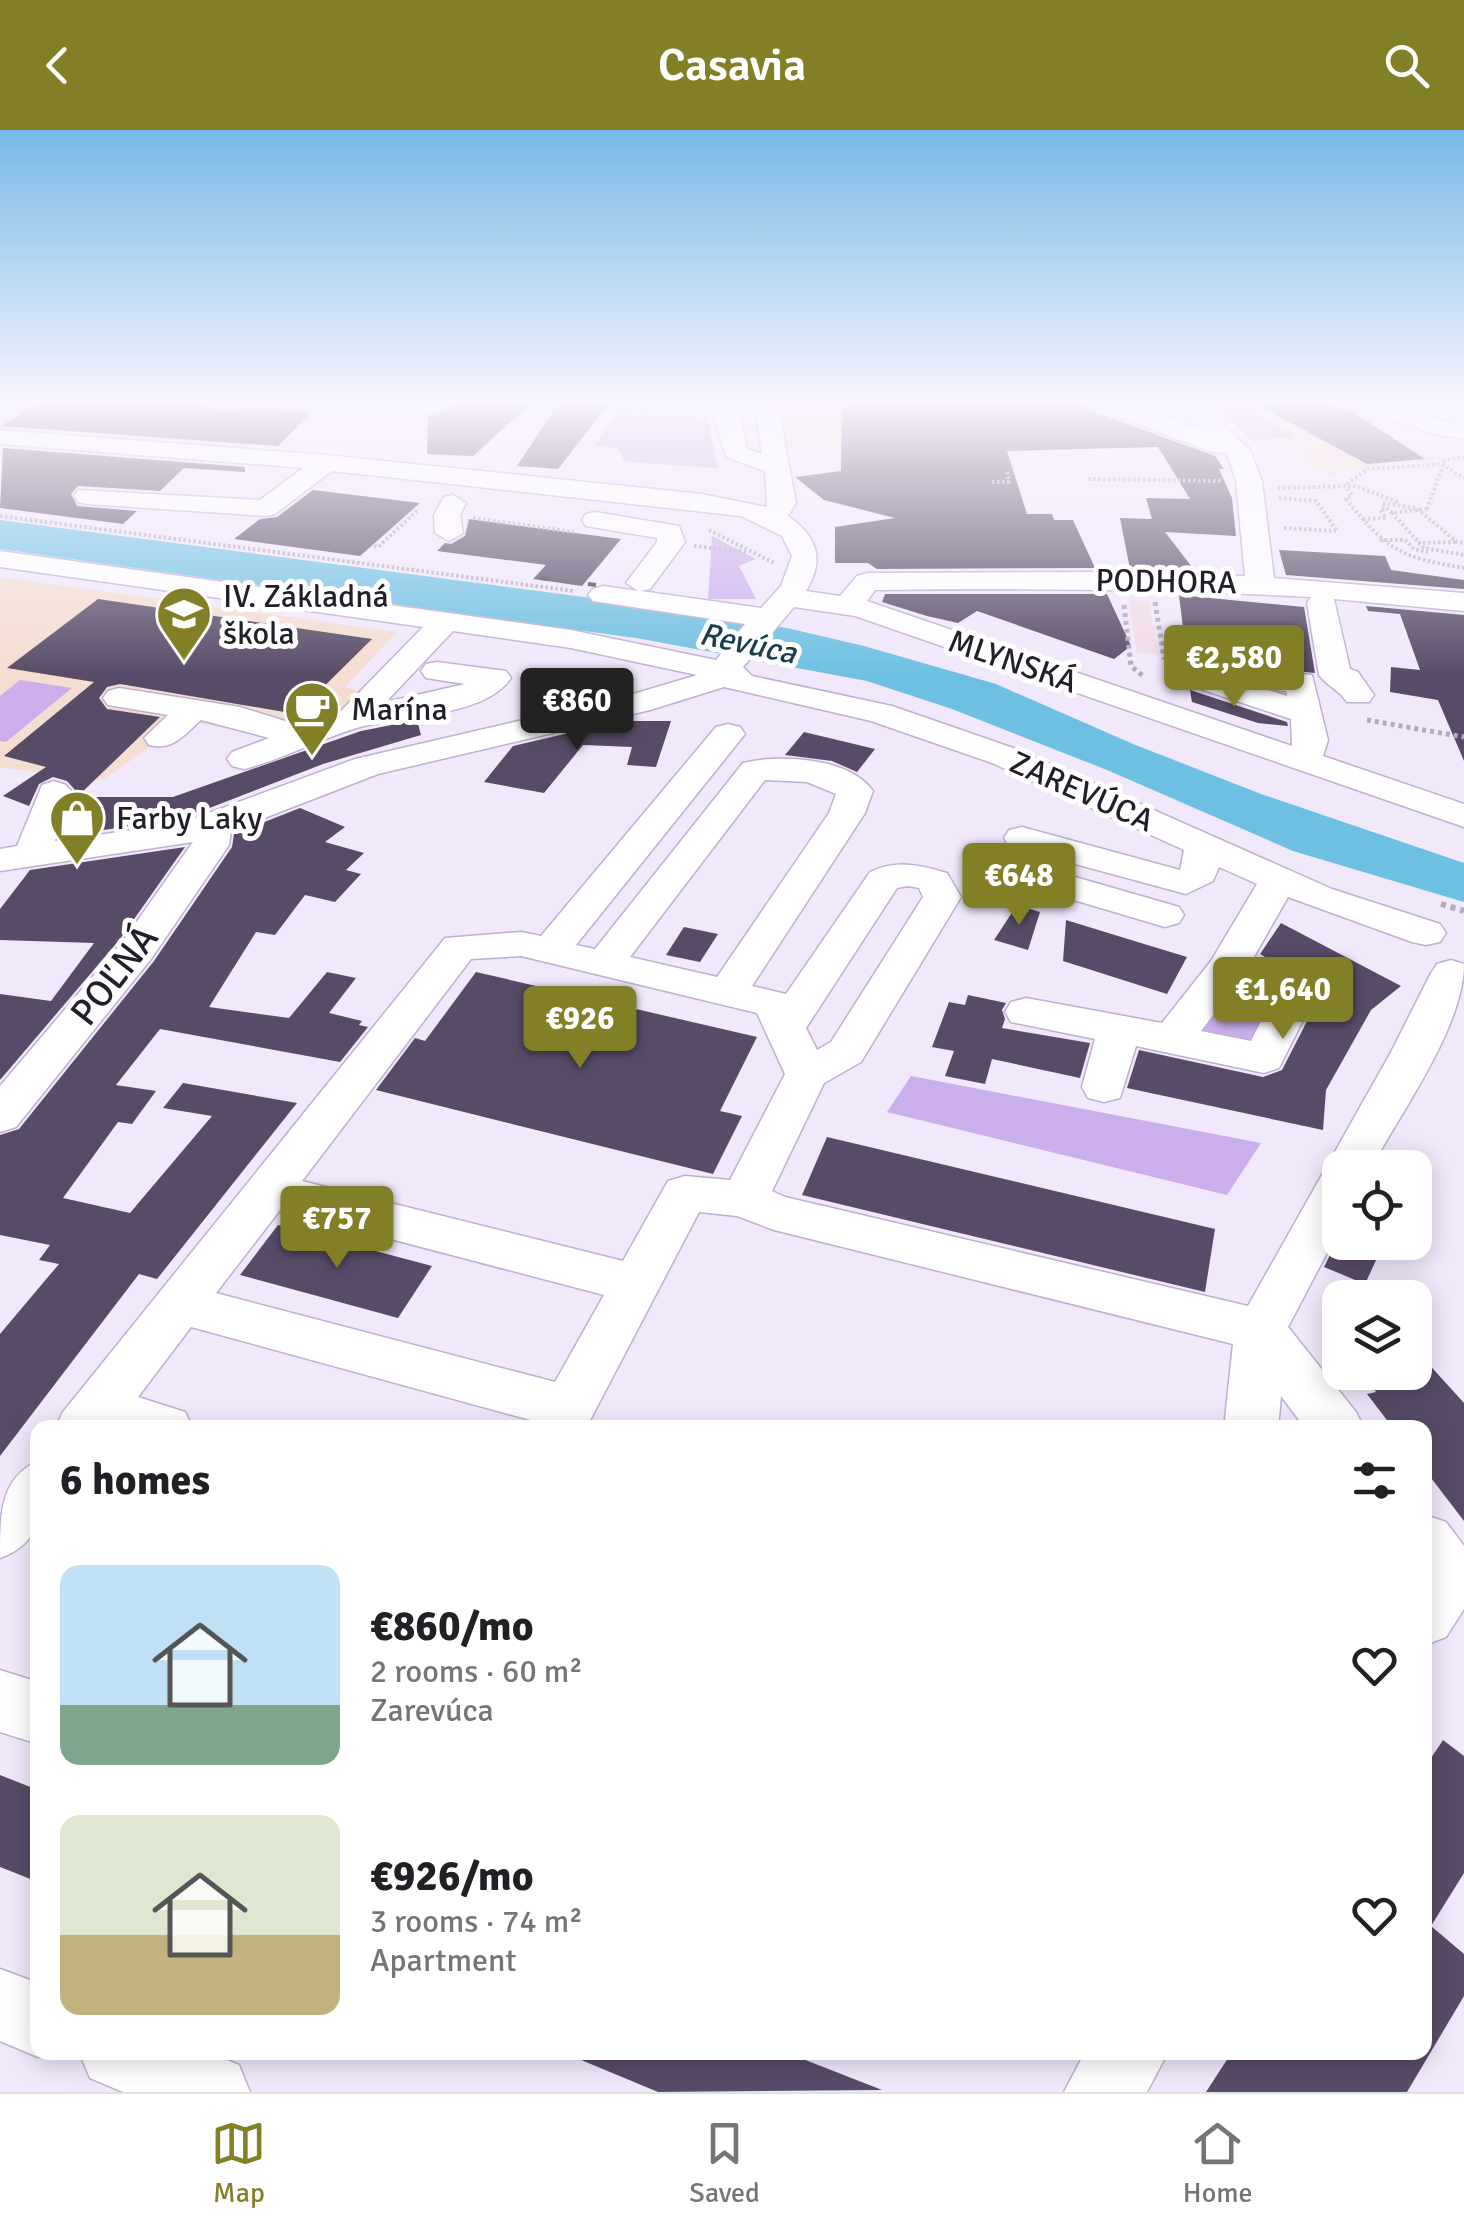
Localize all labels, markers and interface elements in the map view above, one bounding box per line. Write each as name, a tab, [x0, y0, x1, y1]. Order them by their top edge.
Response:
icon: back	[30, 38, 85, 93]
text: Casavia	[658, 38, 806, 93]
icon: search	[1379, 38, 1434, 93]
street label: PODHORA	[1095, 561, 1237, 602]
place label: IV. Základná škola	[223, 577, 389, 653]
school or university icon: IV. Základná škola	[154, 584, 214, 663]
water label: Revúca	[696, 614, 801, 673]
street label: MLYNSKÁ	[943, 621, 1082, 702]
pin: €2,580	[1153, 625, 1315, 710]
text: €2,580	[1186, 638, 1282, 677]
pin: €860	[518, 668, 636, 753]
cafe icon: Marína	[282, 679, 342, 758]
text: €860	[542, 681, 612, 720]
place label: Marína	[351, 690, 448, 729]
street label: ZAREVÚCA	[1004, 742, 1160, 840]
shop icon: Farby Laky	[47, 788, 107, 867]
place label: Farby Laky	[116, 799, 262, 838]
pin: €648	[960, 843, 1078, 928]
text: €648	[984, 856, 1054, 895]
street label: POĽNÁ	[60, 915, 168, 1035]
pin: €1,640	[1202, 957, 1364, 1042]
text: €1,640	[1235, 970, 1331, 1009]
pin: €926	[521, 986, 639, 1071]
text: €926	[545, 999, 615, 1038]
map controls	[1322, 1150, 1432, 1390]
button: locate	[1322, 1150, 1432, 1260]
pin: €757	[278, 1186, 396, 1271]
text: €757	[302, 1199, 372, 1238]
button: layers	[1322, 1280, 1432, 1390]
icon: filters	[1347, 1453, 1402, 1508]
text: 6 homes	[60, 1455, 210, 1506]
text: €860/mo	[370, 1601, 534, 1652]
icon: home	[140, 1605, 260, 1725]
icon: heart	[1347, 1638, 1402, 1693]
text: 2 rooms · 60 m²	[370, 1652, 583, 1691]
text: Zarevúca	[370, 1691, 494, 1730]
text: €926/mo	[370, 1851, 534, 1902]
icon: home	[140, 1855, 260, 1975]
icon: heart	[1347, 1888, 1402, 1943]
text: 3 rooms · 74 m²	[370, 1902, 583, 1941]
text: Apartment	[370, 1941, 517, 1980]
tab: Map	[211, 2116, 266, 2210]
tab: Saved	[689, 2116, 760, 2210]
tab: Home	[1183, 2116, 1253, 2210]

